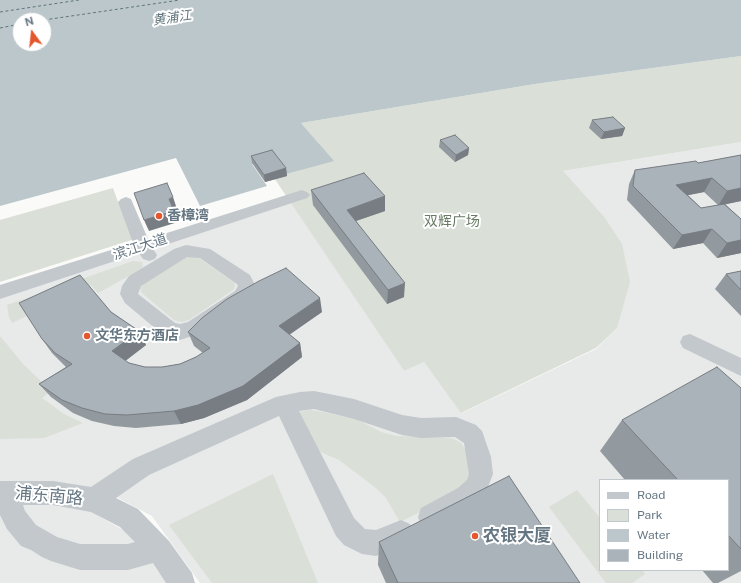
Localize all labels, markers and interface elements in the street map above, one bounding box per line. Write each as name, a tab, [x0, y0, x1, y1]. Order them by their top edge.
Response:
water label: 黄浦江	[152, 8, 192, 28]
north arrow	[12, 12, 52, 52]
text: N	[23, 14, 35, 28]
place label: 香樟湾	[167, 208, 209, 224]
marker: 香樟湾	[154, 211, 164, 221]
park label: 双辉广场	[424, 214, 480, 230]
street label: 滨江大道	[111, 230, 169, 264]
place label: 文华东方酒店	[95, 328, 179, 344]
marker: 文华东方酒店	[82, 331, 92, 341]
legend	[599, 479, 729, 571]
street label: 浦东南路	[14, 483, 84, 509]
text: Road	[637, 488, 665, 502]
text: Park	[637, 508, 663, 522]
place label: 农银大厦	[483, 526, 551, 546]
text: Water	[637, 528, 670, 542]
marker: 农银大厦	[470, 531, 480, 541]
text: Building	[637, 548, 683, 562]

